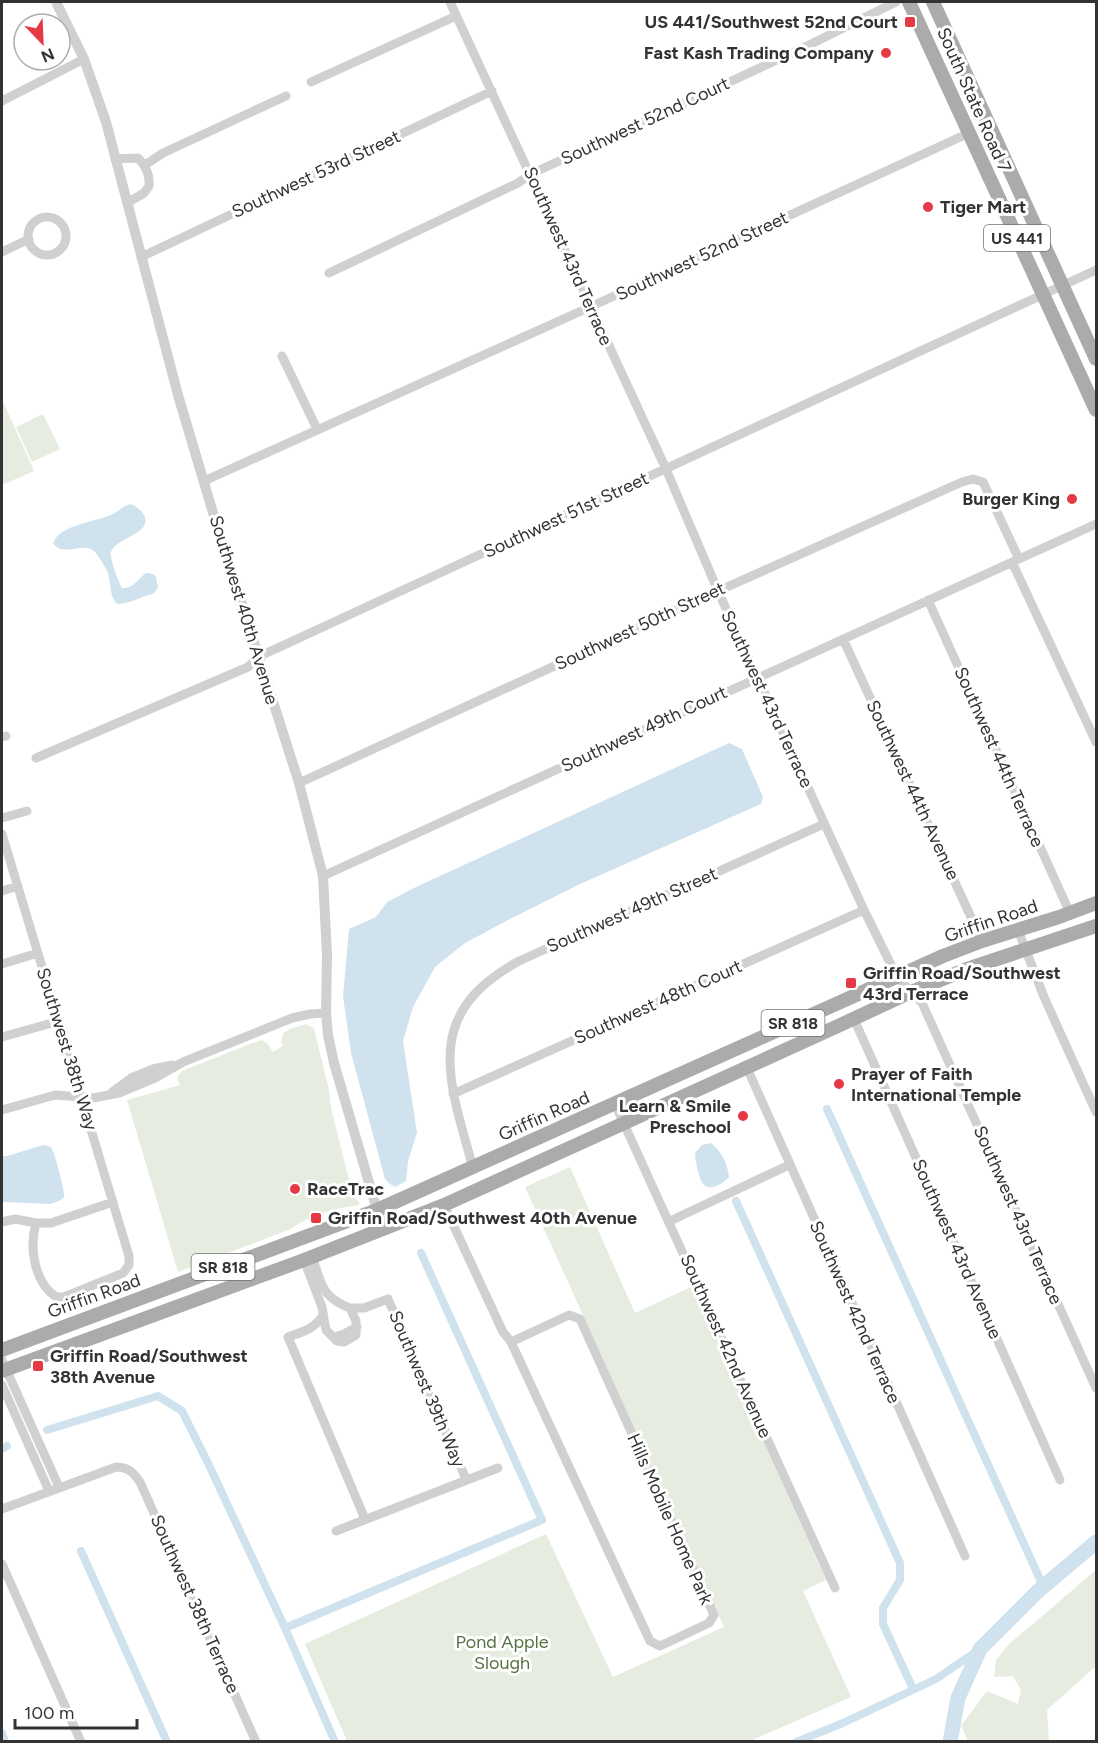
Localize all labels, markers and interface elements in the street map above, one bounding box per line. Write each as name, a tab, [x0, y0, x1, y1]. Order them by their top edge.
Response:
place label: US 441/Southwest 52nd Court	[645, 11, 898, 33]
north arrow	[12, 12, 72, 72]
marker: US 441/Southwest 52nd Court	[903, 15, 917, 29]
street label: South State Road 7	[932, 24, 1016, 176]
place label: Fast Kash Trading Company	[644, 42, 875, 64]
text: N	[38, 44, 57, 67]
marker: Fast Kash Trading Company	[879, 46, 893, 60]
street label: Southwest 52nd Court	[557, 72, 733, 170]
street label: Southwest 53rd Street	[228, 125, 404, 223]
street label: Southwest 43rd Terrace	[519, 163, 617, 349]
place label: Tiger Mart	[940, 196, 1026, 218]
marker: Tiger Mart	[921, 200, 935, 214]
street label: Southwest 52nd Street	[612, 206, 792, 306]
road number: US 441	[984, 225, 1050, 251]
street label: Southwest 51st Street	[480, 467, 652, 563]
place label: Burger King	[962, 488, 1060, 510]
marker: Burger King	[1065, 492, 1079, 506]
street label: Southwest 40th Avenue	[205, 513, 283, 707]
street label: Southwest 50th Street	[551, 577, 729, 675]
street label: Southwest 43rd Terrace	[716, 607, 818, 791]
street label: Southwest 44th Terrace	[949, 664, 1049, 851]
street label: Southwest 49th Court	[557, 681, 731, 777]
street label: Southwest 44th Avenue	[862, 696, 964, 884]
street label: Southwest 49th Street	[543, 862, 721, 958]
street label: Griffin Road	[941, 895, 1041, 947]
street label: Southwest 48th Court	[571, 955, 746, 1049]
place label: Griffin Road/Southwest 43rd Terrace	[863, 962, 1061, 1005]
street label: Southwest 38th Way	[32, 965, 102, 1133]
marker: Griffin Road/Southwest 43rd Terrace	[844, 976, 858, 990]
road number: SR 818	[762, 1010, 824, 1036]
place label: Prayer of Faith International Temple	[851, 1063, 1021, 1106]
marker: Prayer of Faith International Temple	[832, 1077, 846, 1091]
street label: Griffin Road	[495, 1086, 593, 1146]
place label: Learn & Smile Preschool	[619, 1095, 731, 1138]
marker: Learn & Smile Preschool	[736, 1109, 750, 1123]
street label: Southwest 43rd Terrace	[969, 1122, 1067, 1308]
street label: Southwest 43rd Avenue	[907, 1156, 1007, 1342]
place label: RaceTrac	[307, 1178, 384, 1200]
marker: RaceTrac	[288, 1182, 302, 1196]
place label: Griffin Road/Southwest 40th Avenue	[328, 1207, 637, 1229]
marker: Griffin Road/Southwest 40th Avenue	[309, 1211, 323, 1225]
street label: Southwest 42nd Terrace	[805, 1217, 905, 1407]
street label: Southwest 42nd Avenue	[676, 1251, 777, 1441]
road number: SR 818	[192, 1254, 254, 1280]
street label: Griffin Road	[45, 1269, 143, 1323]
street label: Southwest 39th Way	[384, 1307, 470, 1471]
place label: Griffin Road/Southwest 38th Avenue	[50, 1345, 248, 1388]
marker: Griffin Road/Southwest 38th Avenue	[31, 1359, 45, 1373]
street label: Hills Mobile Home Park	[622, 1430, 718, 1608]
street label: Southwest 38th Terrace	[146, 1511, 244, 1697]
park label: Pond Apple Slough	[456, 1631, 549, 1674]
scale bar	[15, 1692, 136, 1730]
text: 100 m	[24, 1702, 74, 1724]

